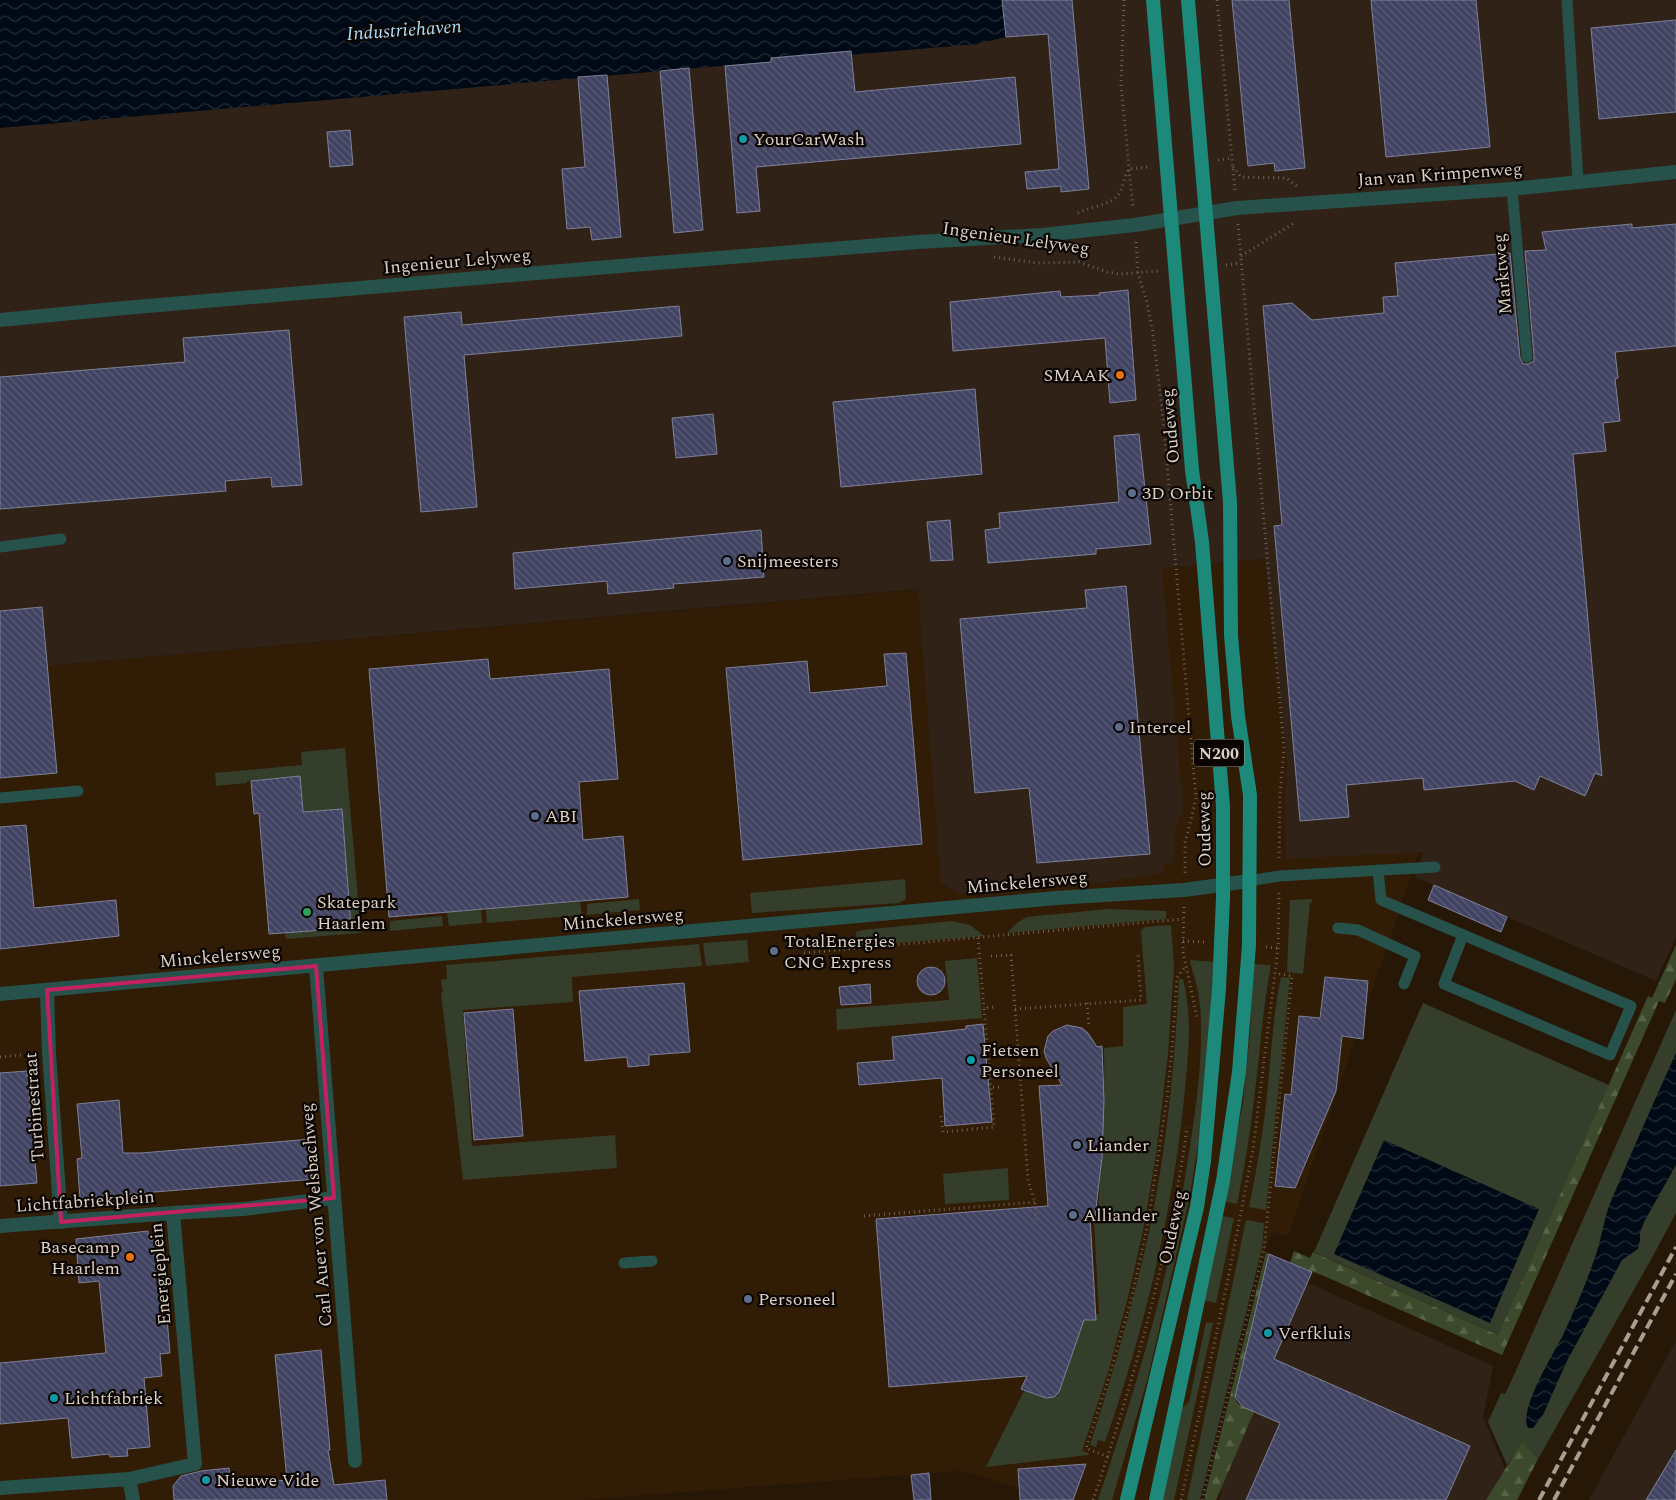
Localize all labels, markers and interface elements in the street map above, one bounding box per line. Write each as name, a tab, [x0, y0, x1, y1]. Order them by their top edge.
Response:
water label: Industriehaven	[346, 12, 463, 49]
place label: YourCarWash	[753, 126, 865, 153]
marker: YourCarWash	[737, 133, 749, 145]
street label: Jan van Krimpenweg	[1357, 155, 1523, 194]
street label: Ingenieur Lelyweg	[941, 215, 1091, 262]
street label: Marktweg	[1486, 232, 1519, 316]
street label: Ingenieur Lelyweg	[382, 242, 532, 281]
place label: SMAAK	[1044, 362, 1110, 389]
marker: SMAAK	[1114, 369, 1126, 381]
street label: Oudeweg	[1154, 387, 1187, 465]
place label: 3D Orbit	[1142, 480, 1213, 507]
marker: 3D Orbit	[1126, 487, 1138, 499]
place label: Snijmeesters	[737, 548, 839, 575]
marker: Snijmeesters	[721, 555, 733, 567]
place label: Intercel	[1129, 714, 1191, 741]
marker: Intercel	[1113, 721, 1125, 733]
road number: N200	[1194, 740, 1244, 766]
street label: Oudeweg	[1190, 791, 1219, 867]
place label: ABI	[545, 803, 577, 830]
marker: ABI	[529, 810, 541, 822]
street label: Minckelersweg	[965, 864, 1089, 901]
place label: Skatepark Haarlem	[317, 889, 397, 937]
street label: Minckelersweg	[561, 901, 685, 938]
marker: Skatepark Haarlem	[301, 906, 313, 918]
place label: TotalEnergies CNG Express	[784, 928, 895, 976]
street label: Minckelersweg	[158, 938, 282, 975]
marker: TotalEnergies CNG Express	[768, 945, 780, 957]
place label: Fietsen Personeel	[981, 1037, 1059, 1085]
street label: Turbinestraat	[17, 1051, 52, 1163]
marker: Fietsen Personeel	[965, 1054, 977, 1066]
street label: Carl Auer von Welsbachweg	[293, 1102, 340, 1328]
place label: Liander	[1087, 1132, 1149, 1159]
marker: Liander	[1071, 1139, 1083, 1151]
street label: Lichtfabriekplein	[15, 1183, 155, 1220]
street label: Oudeweg	[1151, 1187, 1194, 1267]
place label: Alliander	[1083, 1202, 1158, 1229]
marker: Alliander	[1067, 1209, 1079, 1221]
street label: Energieplein	[143, 1222, 178, 1326]
place label: Basecamp Haarlem	[40, 1234, 120, 1282]
marker: Basecamp Haarlem	[124, 1251, 136, 1263]
place label: Personeel	[758, 1286, 836, 1313]
marker: Personeel	[742, 1293, 754, 1305]
place label: Verfkluis	[1278, 1320, 1351, 1347]
marker: Verfkluis	[1262, 1327, 1274, 1339]
place label: Lichtfabriek	[64, 1385, 163, 1412]
marker: Lichtfabriek	[48, 1392, 60, 1404]
place label: Nieuwe Vide	[216, 1467, 319, 1494]
marker: Nieuwe Vide	[200, 1474, 212, 1486]

